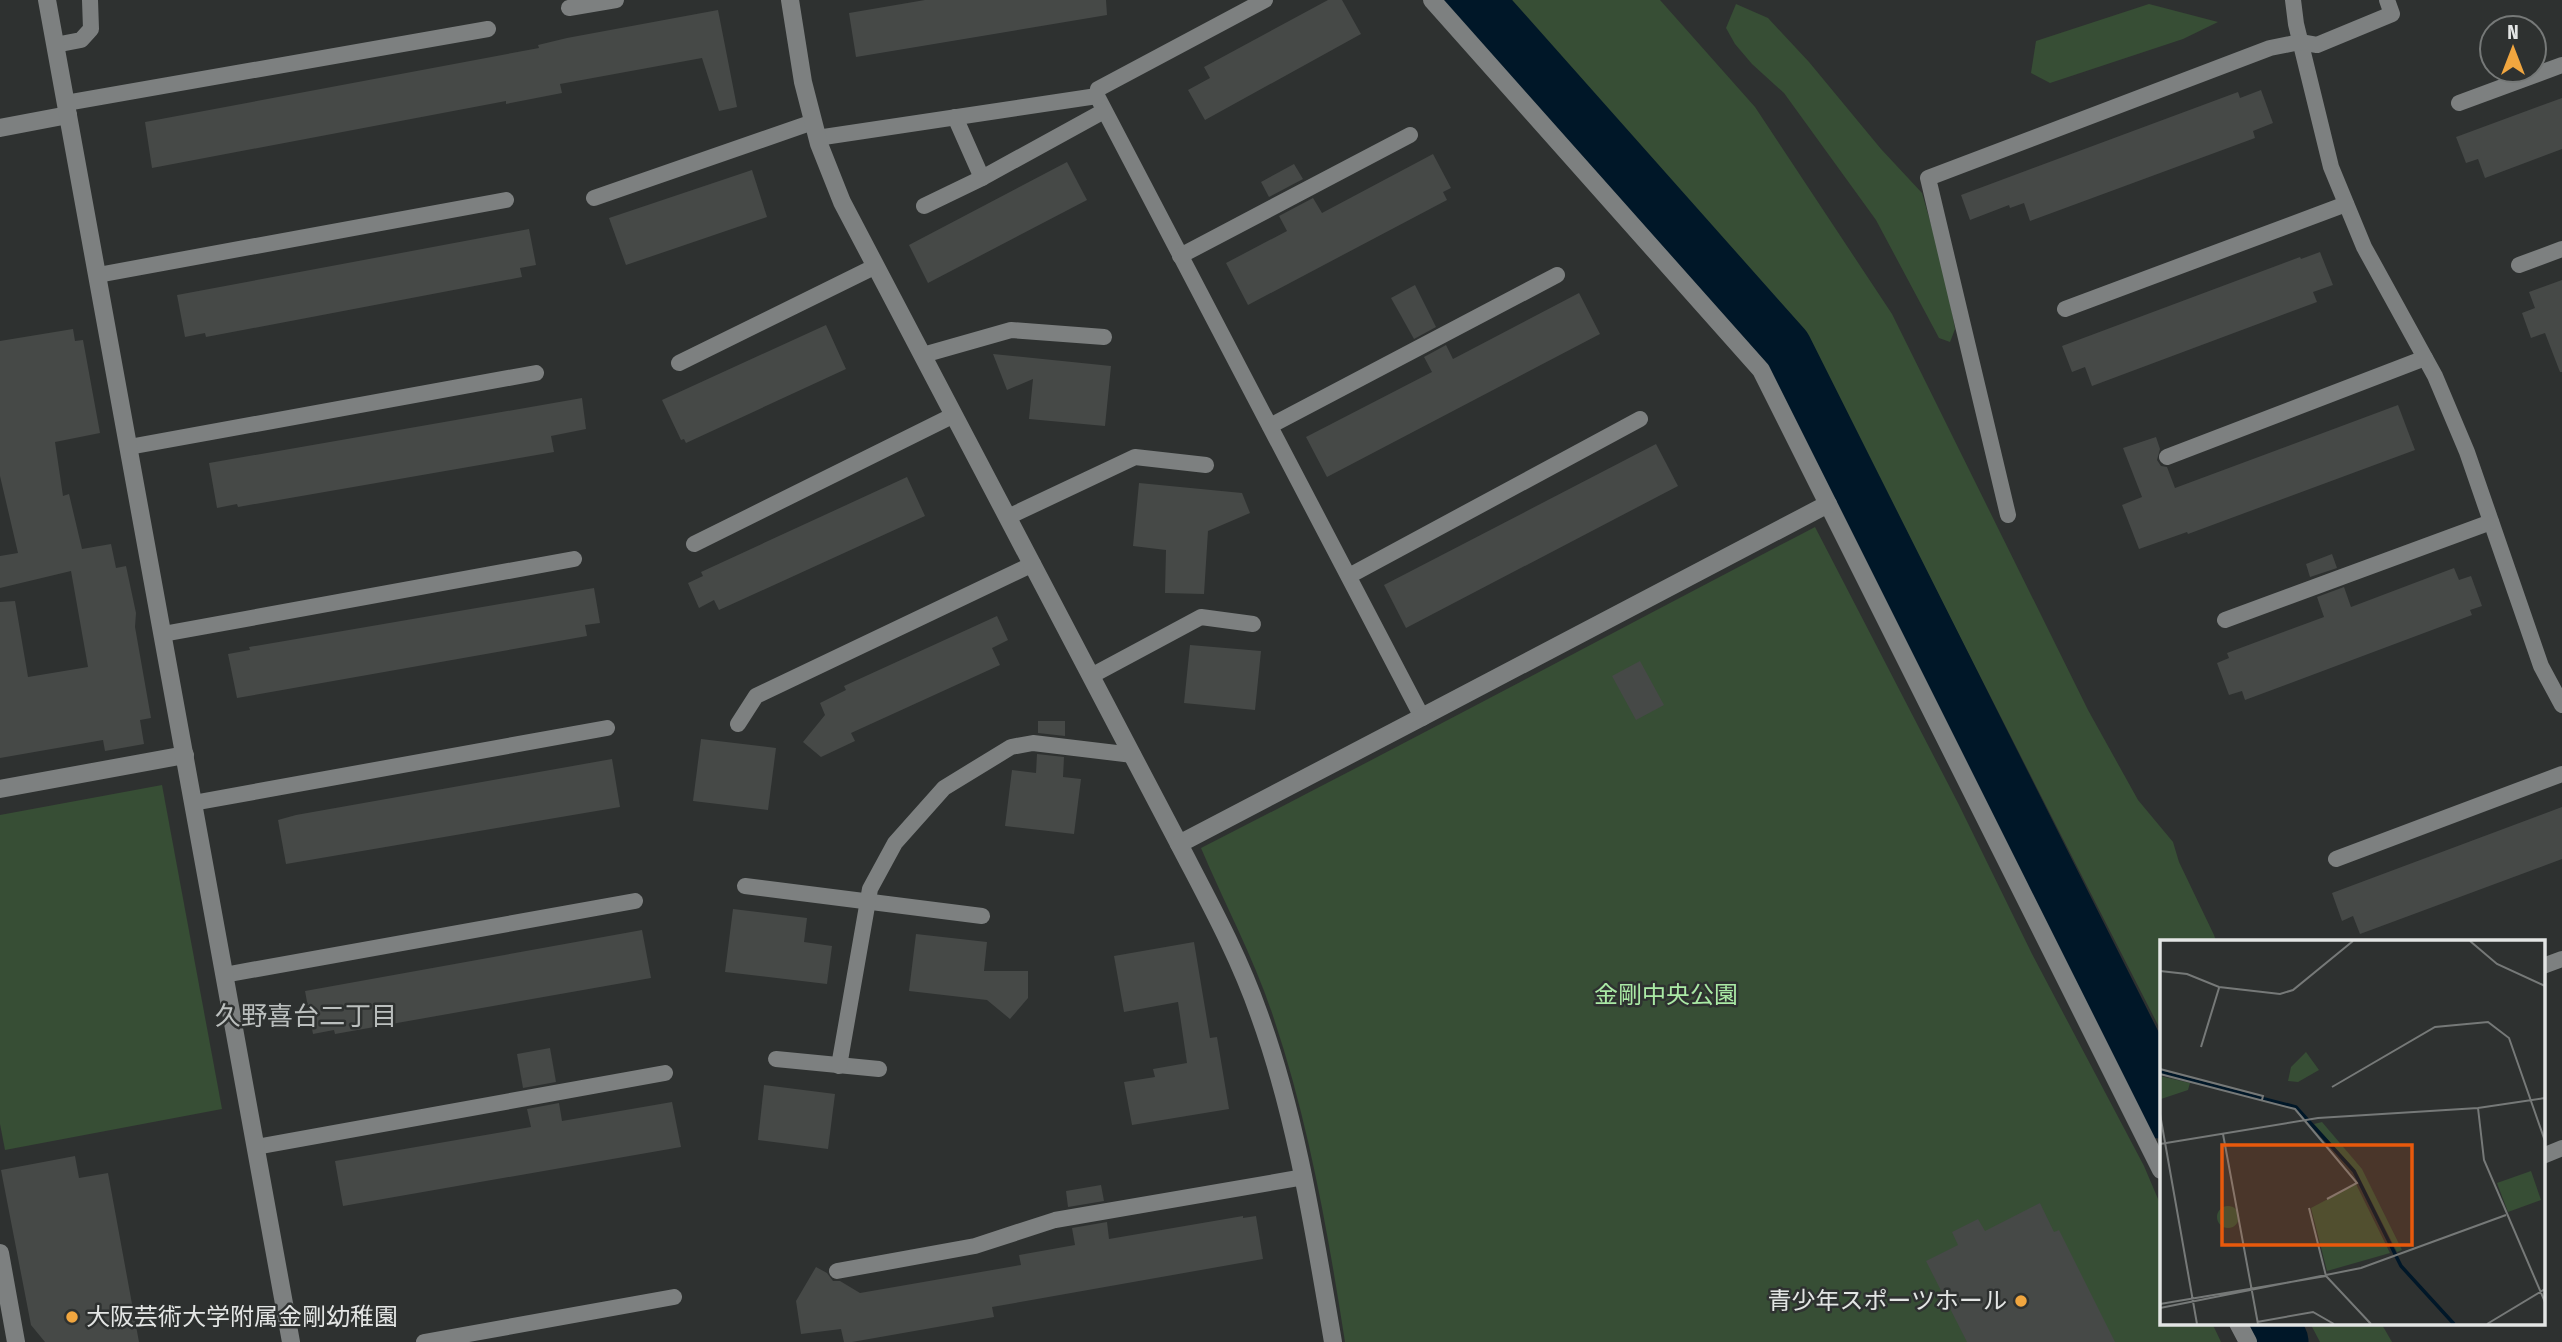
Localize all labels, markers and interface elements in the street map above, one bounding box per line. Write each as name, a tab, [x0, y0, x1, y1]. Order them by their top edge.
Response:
north arrow	[2478, 14, 2548, 84]
text: N	[2507, 21, 2519, 44]
inset map	[2160, 940, 2544, 1324]
park label: 金剛中央公園	[1594, 981, 1738, 1009]
district label: 久野喜台二丁目	[215, 1001, 397, 1032]
place label: 青少年スポーツホール	[1767, 1287, 2007, 1315]
marker: 青少年スポーツホール	[2013, 1293, 2029, 1309]
place label: 大阪芸術大学附属金剛幼稚園	[86, 1303, 398, 1331]
marker: 大阪芸術大学附属金剛幼稚園	[64, 1309, 80, 1325]

